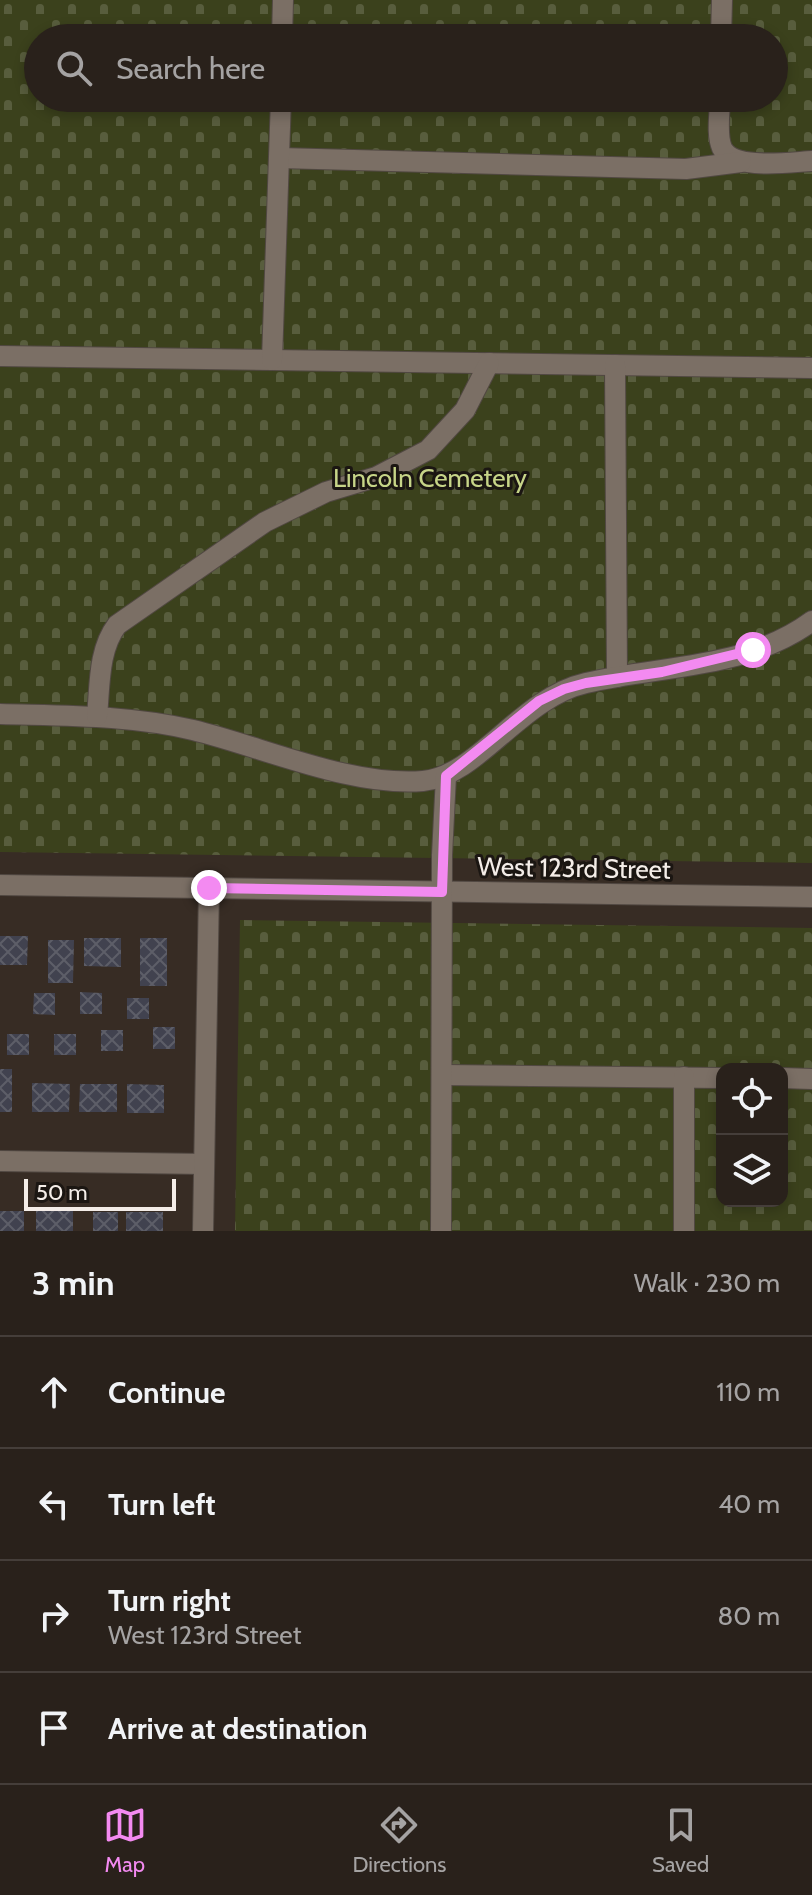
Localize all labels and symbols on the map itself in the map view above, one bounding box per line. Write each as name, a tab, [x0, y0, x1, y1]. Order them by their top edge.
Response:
park label: Lincoln Cemetery	[333, 462, 527, 494]
route start	[735, 632, 771, 668]
street label: West 123rd Street	[477, 850, 671, 886]
route end	[191, 870, 227, 906]
scale bar	[24, 1175, 176, 1211]

